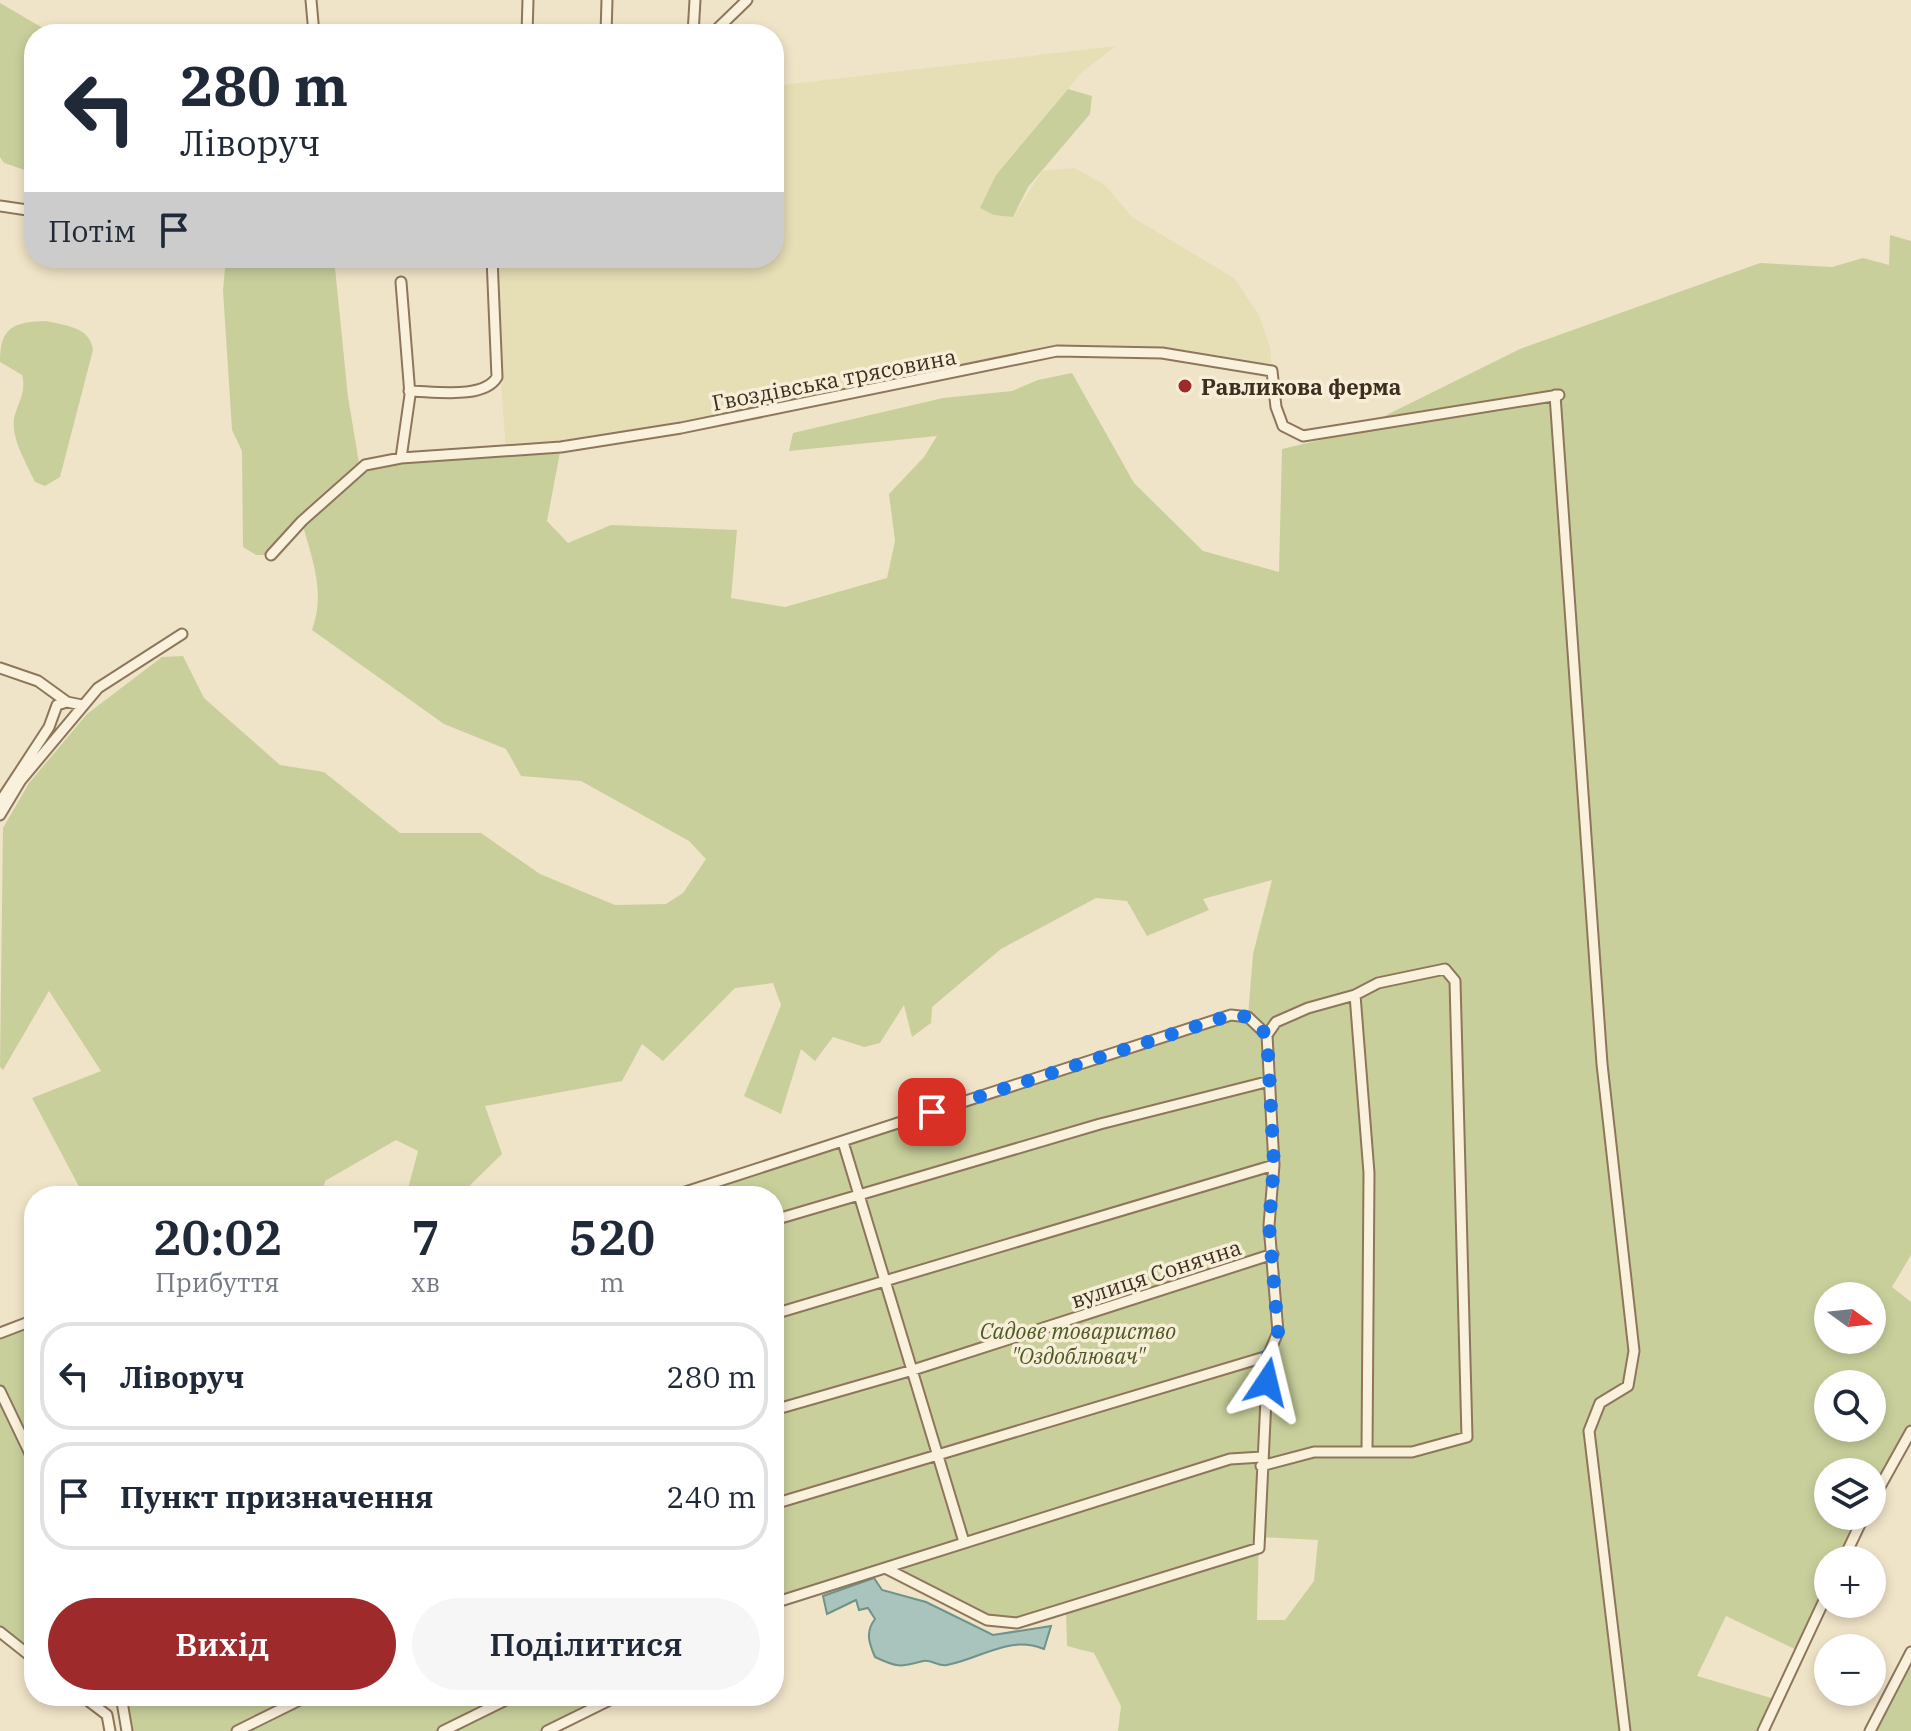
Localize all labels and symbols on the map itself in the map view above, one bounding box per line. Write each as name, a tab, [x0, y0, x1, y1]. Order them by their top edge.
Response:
street label: Гвоздівська трясовина	[709, 341, 959, 417]
place label: Равликова ферма	[1201, 372, 1401, 401]
marker: Равликова ферма	[1176, 377, 1194, 395]
pin	[898, 1078, 966, 1146]
street label: вулиця Сонячна	[1067, 1232, 1245, 1314]
north arrow	[1814, 1282, 1886, 1354]
park label: Садове товариство "Оздоблювач"	[980, 1316, 1176, 1370]
position arrow	[1225, 1340, 1309, 1424]

